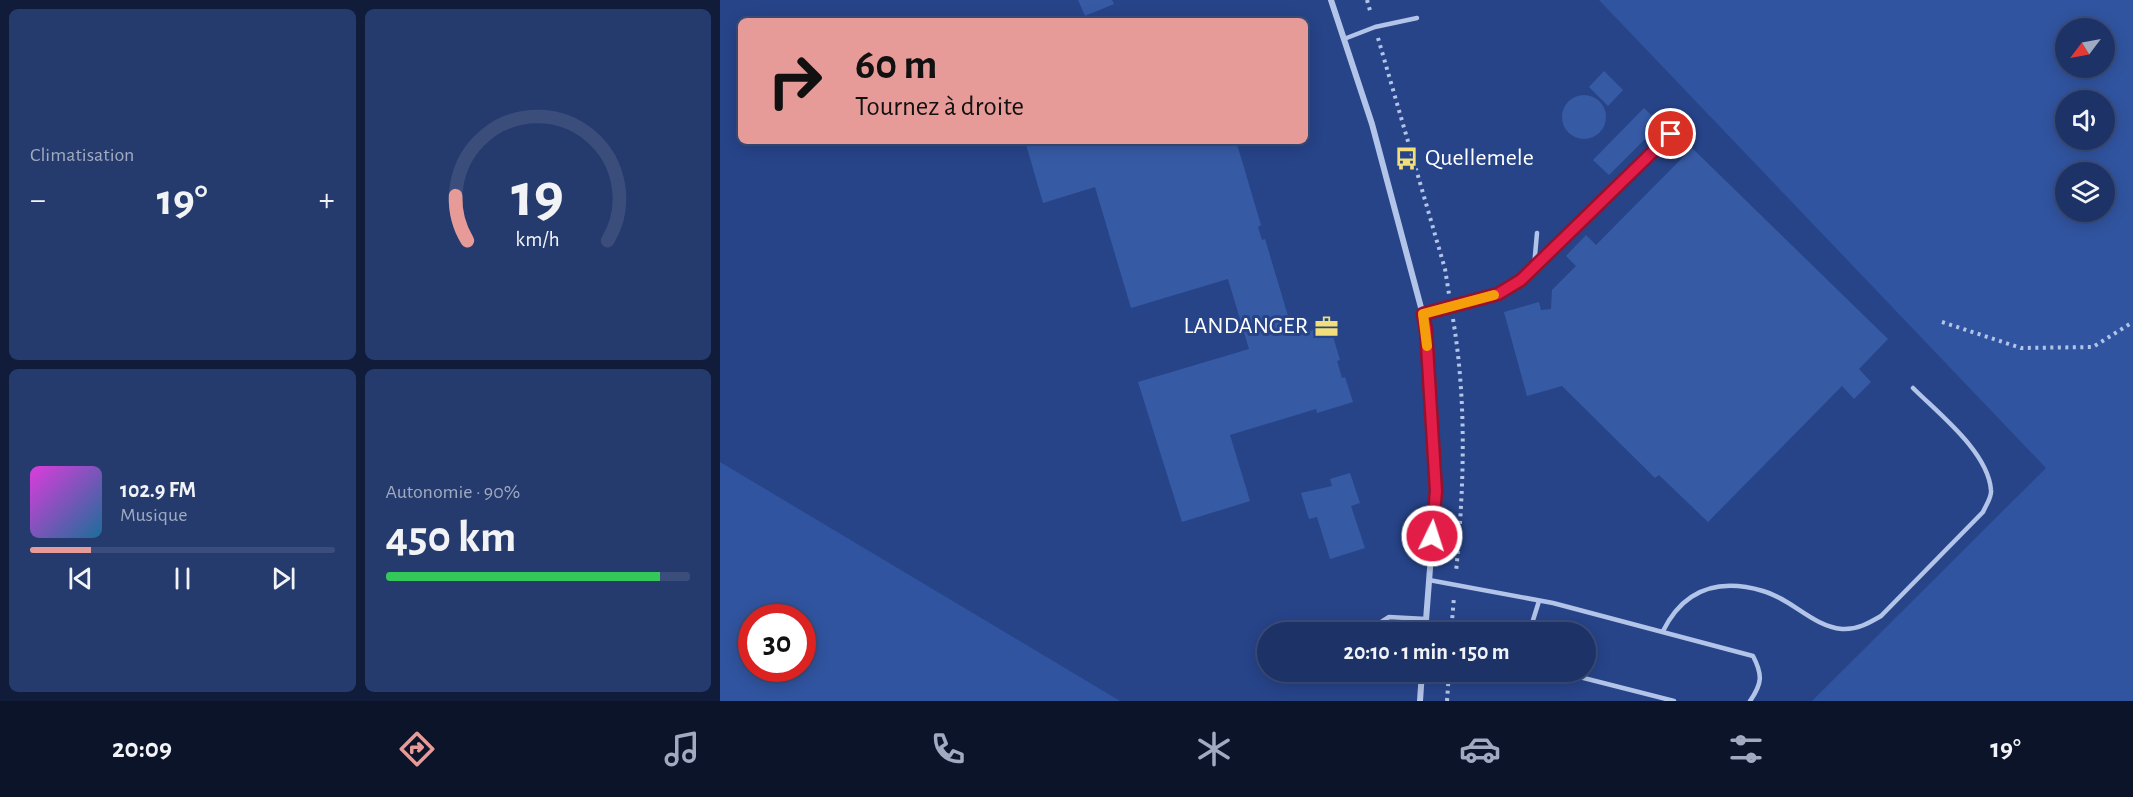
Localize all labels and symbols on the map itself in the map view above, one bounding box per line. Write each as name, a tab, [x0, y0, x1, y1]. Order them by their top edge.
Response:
north arrow	[2055, 18, 2115, 78]
pin	[1645, 108, 1696, 159]
bus stop icon: Quellemele	[1394, 145, 1420, 171]
place label: Quellemele	[1425, 146, 1534, 170]
office icon: LANDANGER	[1313, 313, 1339, 339]
place label: LANDANGER	[1183, 314, 1308, 338]
position arrow	[1400, 504, 1464, 568]
speed limit sign: 30	[738, 604, 816, 682]

